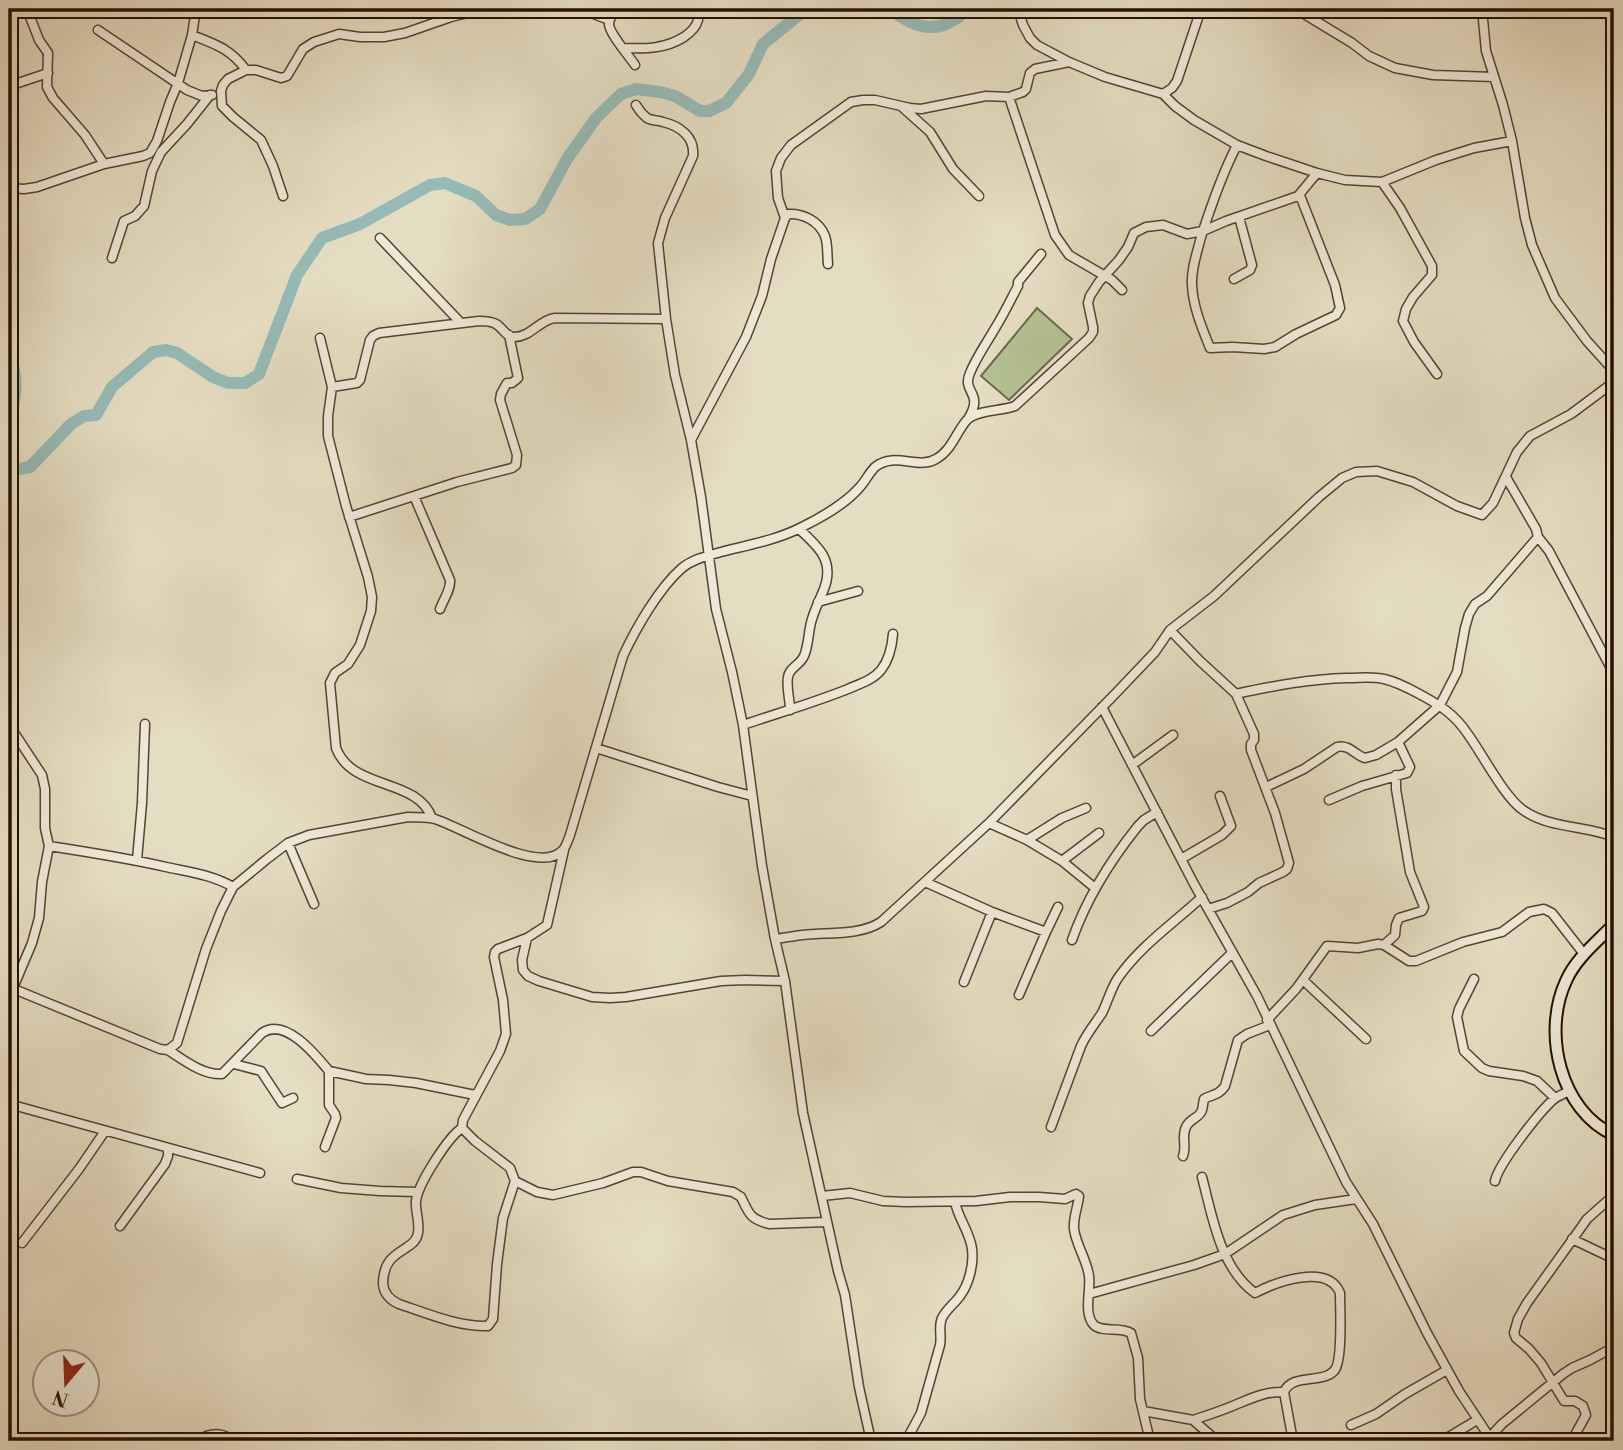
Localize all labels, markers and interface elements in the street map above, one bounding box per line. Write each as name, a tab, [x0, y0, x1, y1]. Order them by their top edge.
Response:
north arrow	[32, 1348, 102, 1418]
text: N	[50, 1384, 72, 1412]

